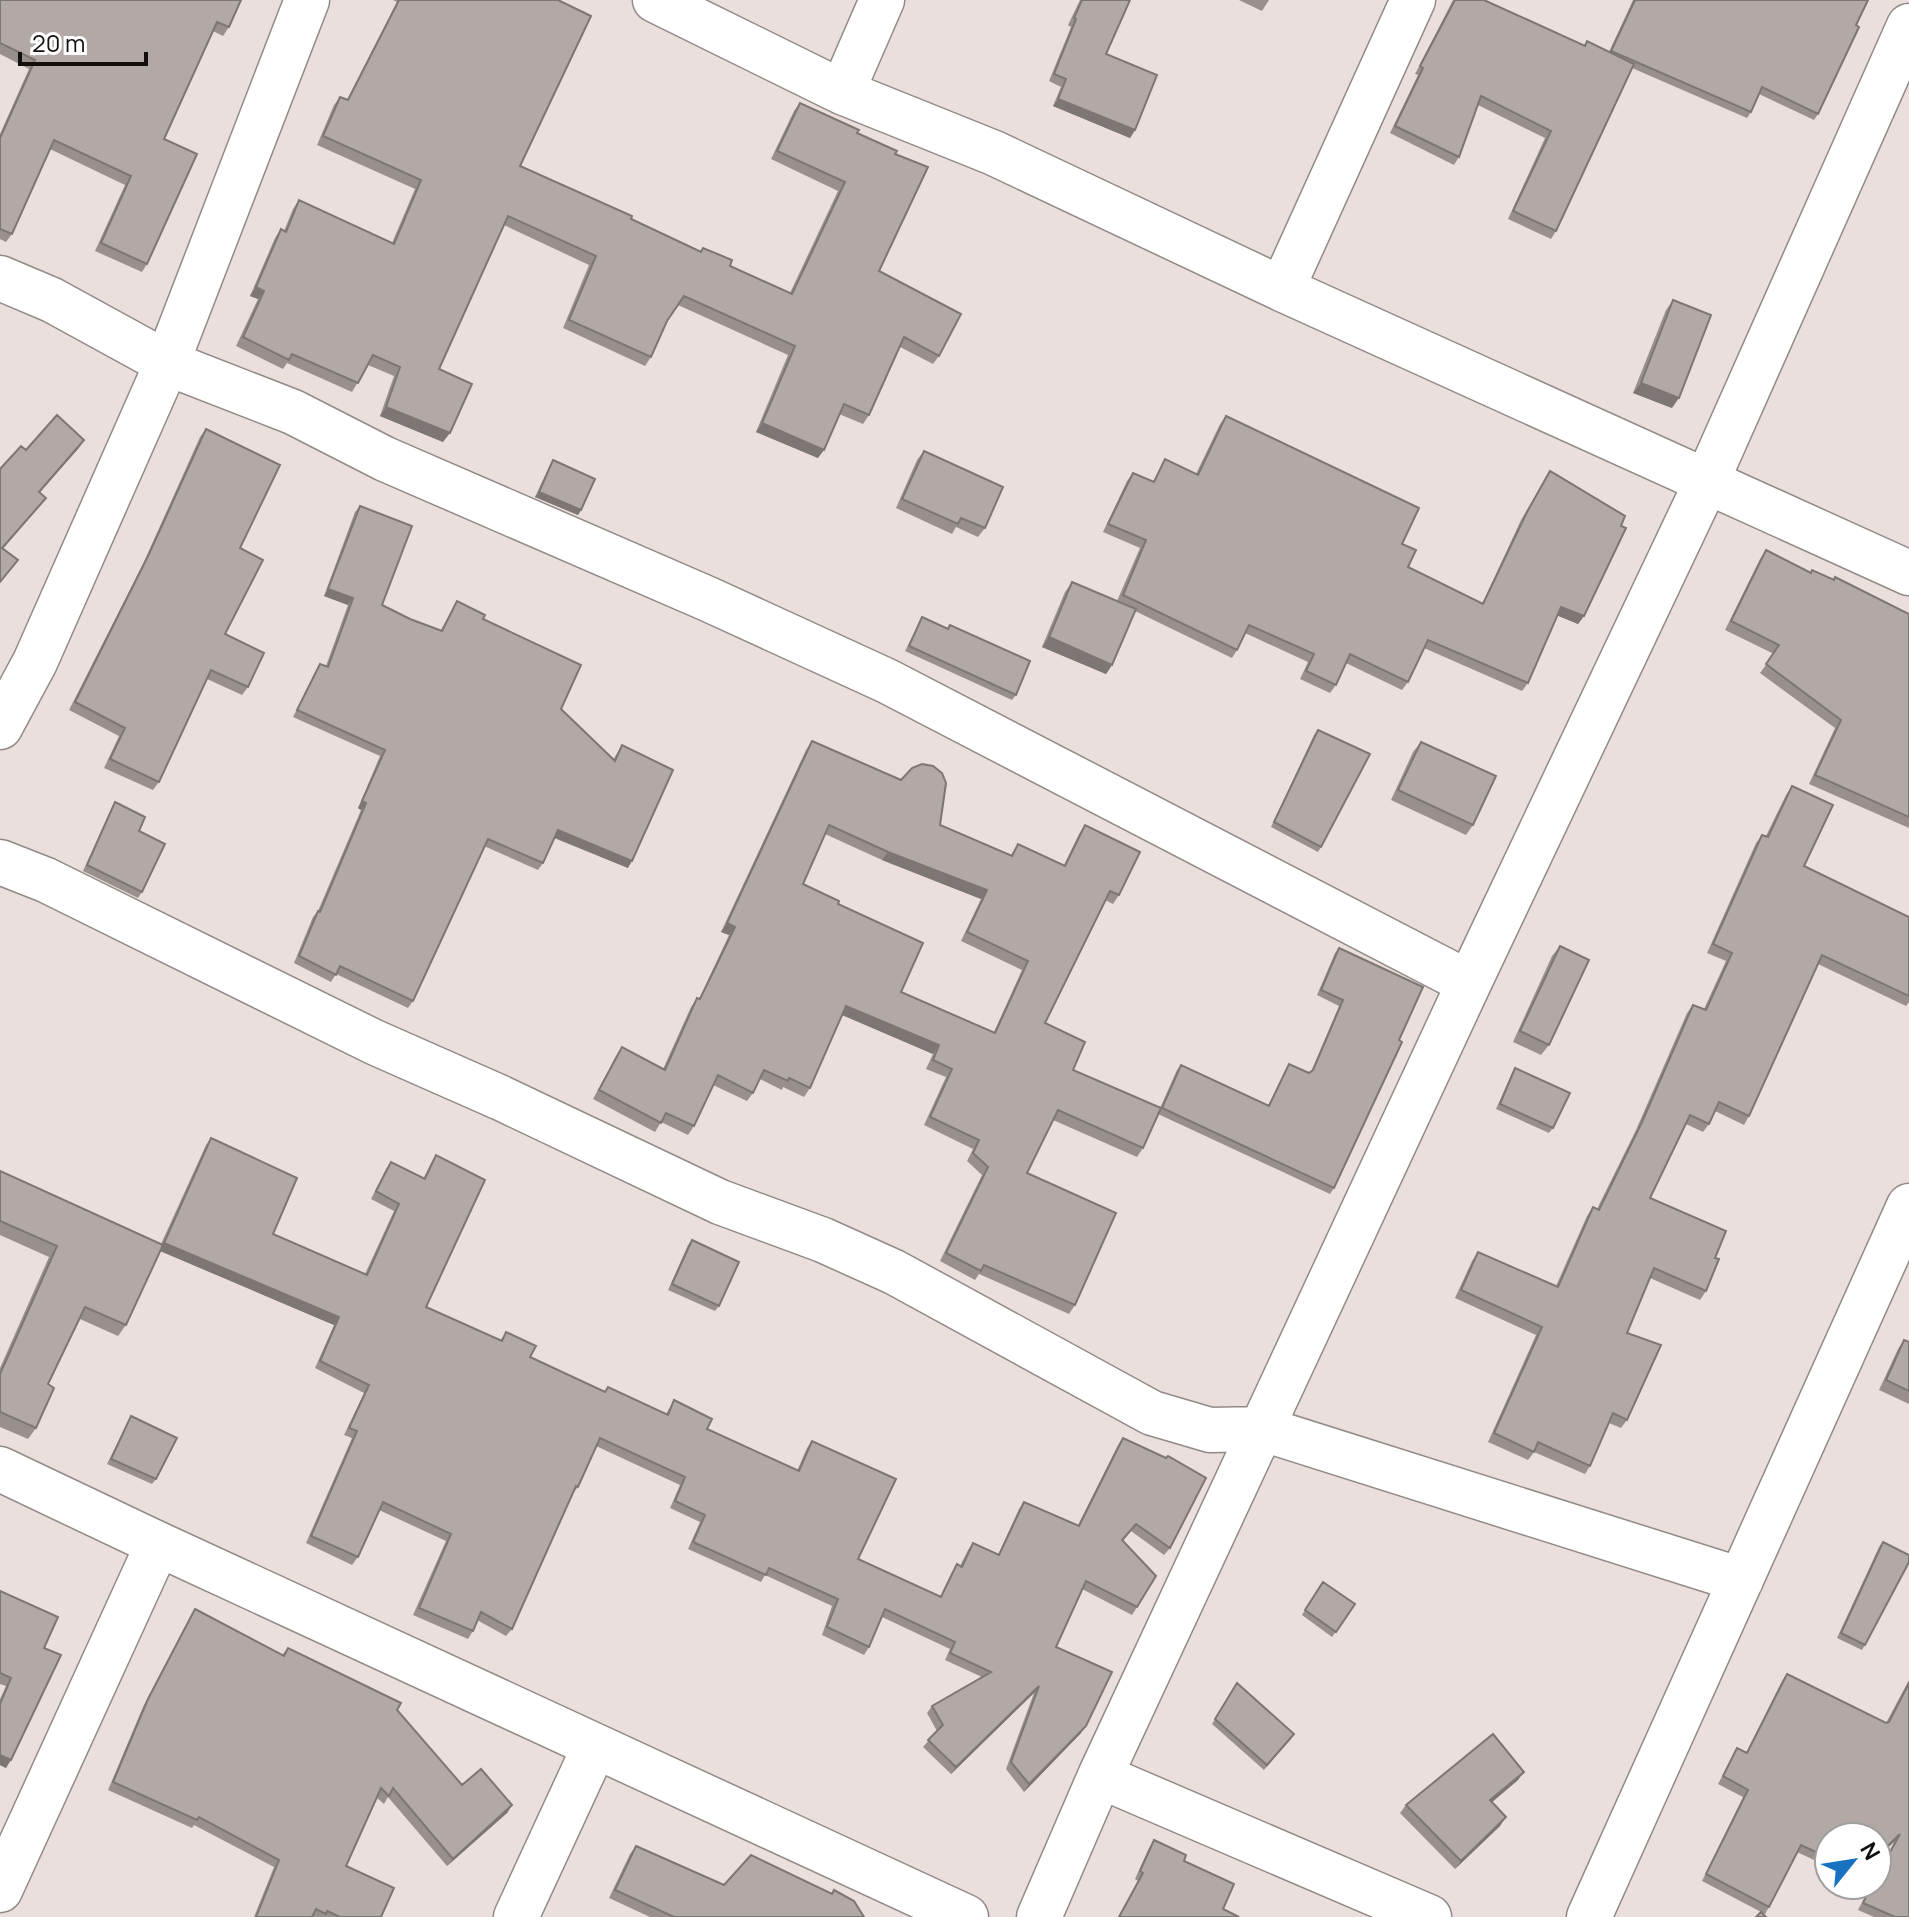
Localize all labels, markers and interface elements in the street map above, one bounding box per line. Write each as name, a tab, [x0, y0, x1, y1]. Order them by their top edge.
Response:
scale bar	[20, 16, 146, 66]
text: 20 m	[32, 26, 85, 59]
north arrow	[1813, 1821, 1893, 1901]
text: N	[1853, 1837, 1887, 1865]

